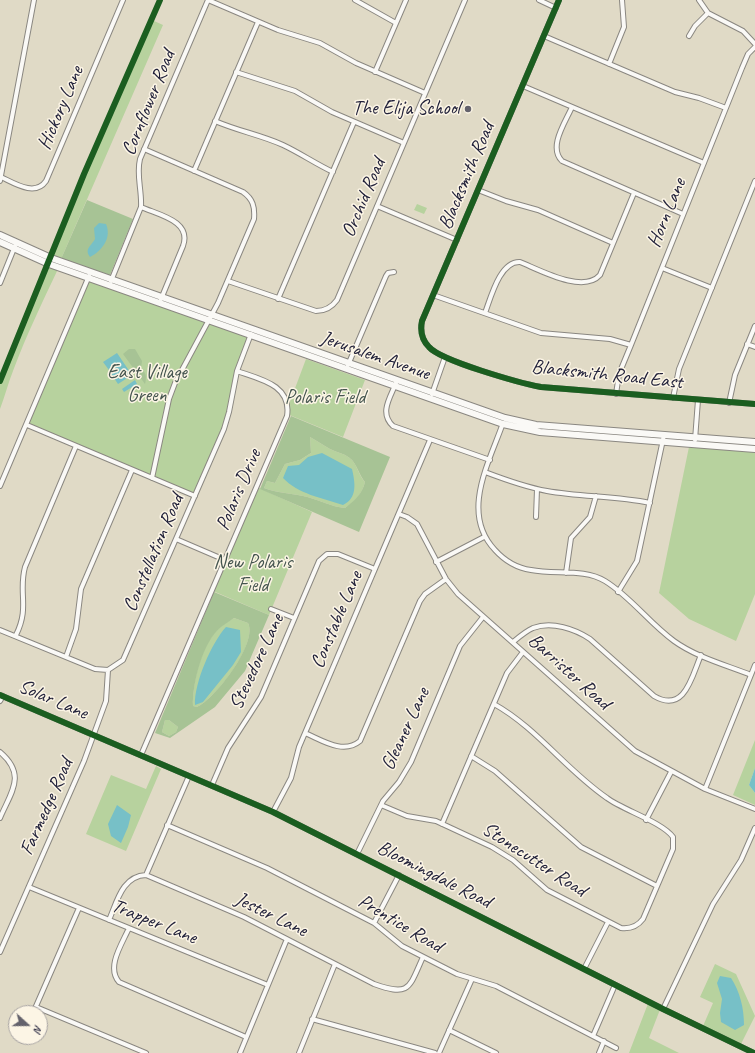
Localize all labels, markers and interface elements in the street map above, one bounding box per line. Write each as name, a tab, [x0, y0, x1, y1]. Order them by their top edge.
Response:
street label: Cornflower Road	[117, 47, 181, 159]
street label: Hickory Lane	[33, 63, 89, 153]
place label: The Elija School	[352, 97, 460, 121]
marker: The Elija School	[463, 104, 473, 114]
street label: Blacksmith Road	[434, 119, 500, 233]
street label: Orchid Road	[337, 155, 391, 241]
street label: Horn Lane	[642, 175, 692, 251]
street label: Jerusalem Avenue	[317, 326, 433, 386]
street label: Blacksmith Road East	[530, 355, 684, 395]
park label: East Village Green	[107, 361, 187, 408]
park label: Polaris Field	[285, 386, 365, 410]
street label: Polaris Drive	[211, 446, 267, 534]
street label: Constellation Road	[119, 491, 189, 615]
park label: New Polaris Field	[214, 551, 292, 598]
street label: Constable Lane	[306, 568, 368, 672]
street label: Stevedore Lane	[224, 610, 290, 714]
street label: Barrister Road	[523, 629, 615, 715]
street label: Solar Lane	[15, 675, 91, 725]
street label: Gleaner Lane	[376, 684, 436, 774]
street label: Farmedge Road	[15, 755, 79, 859]
street label: Stonecutter Road	[477, 817, 591, 903]
street label: Bloomingdale Road	[373, 836, 495, 914]
street label: Jester Lane	[231, 887, 311, 943]
street label: Prentice Road	[353, 889, 447, 959]
street label: Trapper Lane	[108, 894, 200, 950]
north arrow	[8, 1005, 48, 1045]
text: N	[31, 1023, 46, 1035]

